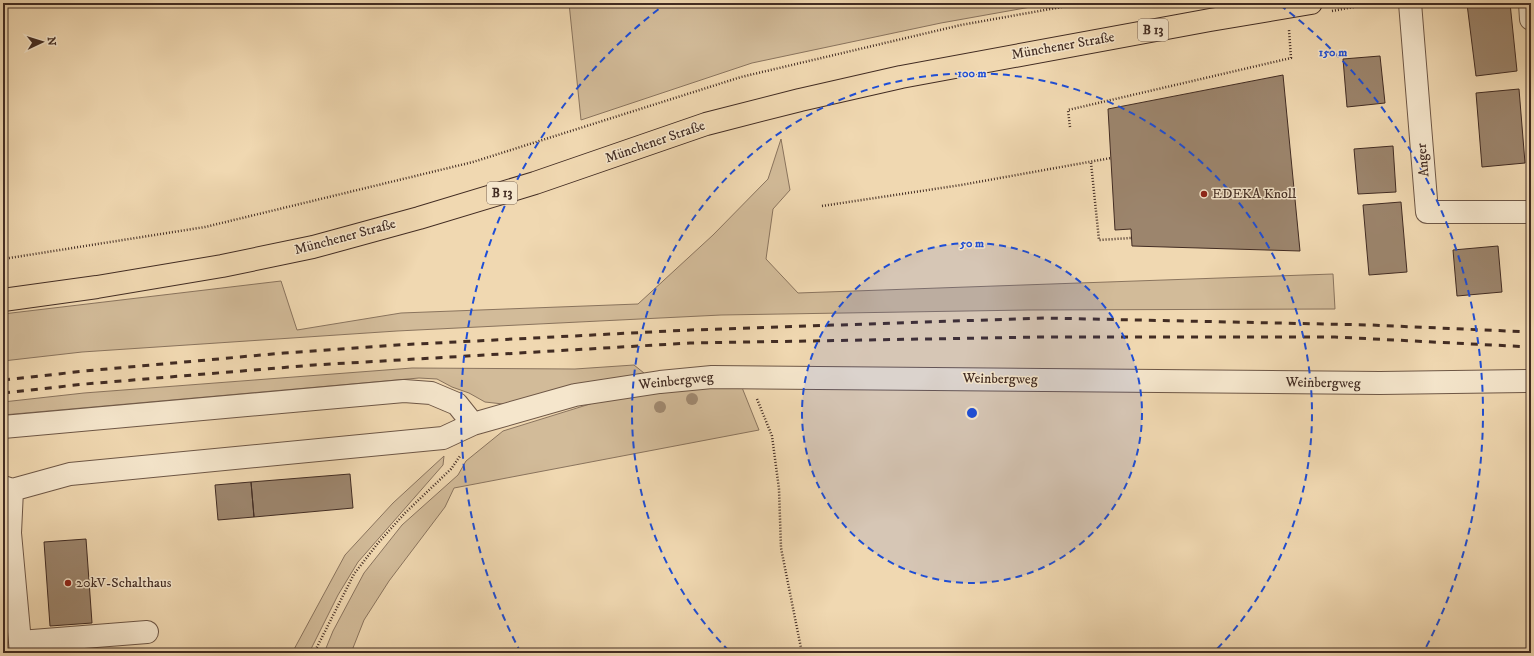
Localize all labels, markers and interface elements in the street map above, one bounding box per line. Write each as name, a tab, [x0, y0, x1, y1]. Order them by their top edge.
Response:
road number: B 13	[1138, 19, 1168, 41]
north arrow	[22, 22, 62, 62]
street label: Münchener Straße	[1010, 28, 1116, 64]
text: N	[44, 36, 58, 46]
text: 150 m	[1319, 45, 1347, 60]
text: 100 m	[958, 66, 986, 81]
street label: Münchener Straße	[603, 116, 707, 167]
street label: Anger	[1412, 141, 1433, 178]
road number: B 13	[487, 182, 517, 204]
place label: EDEKA Knoll	[1212, 185, 1297, 203]
marker: EDEKA Knoll	[1199, 189, 1209, 199]
street label: Münchener Straße	[292, 215, 398, 259]
text: 50 m	[959, 236, 984, 251]
street label: Weinbergweg	[637, 368, 714, 394]
street label: Weinbergweg	[961, 369, 1038, 389]
street label: Weinbergweg	[1284, 373, 1361, 393]
centre of rings	[965, 406, 979, 420]
place label: 20kV-Schalthaus	[76, 574, 172, 592]
marker: 20kV-Schalthaus	[63, 578, 73, 588]

